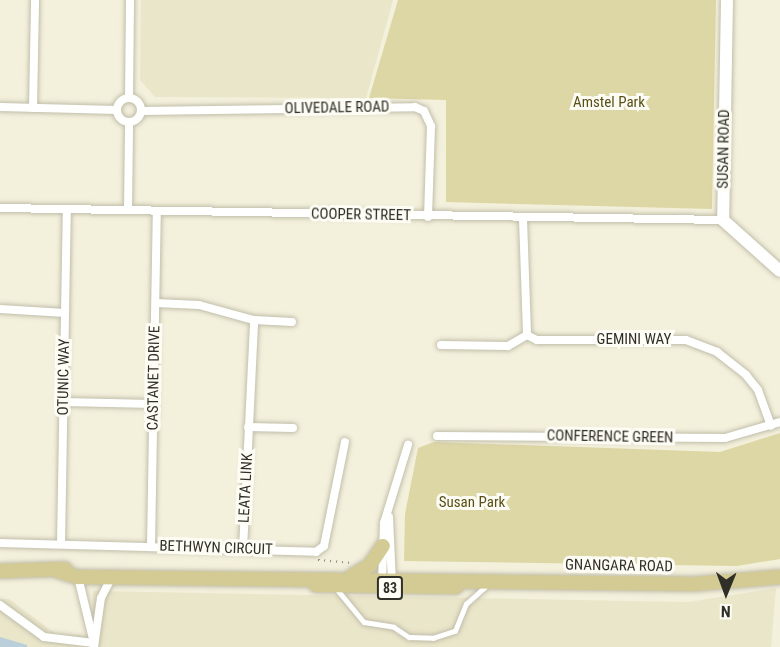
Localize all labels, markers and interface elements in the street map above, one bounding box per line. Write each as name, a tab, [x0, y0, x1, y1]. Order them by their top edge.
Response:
park label: Amstel Park	[573, 94, 645, 112]
street label: OLIVEDALE ROAD	[284, 98, 390, 118]
street label: SUSAN ROAD	[714, 109, 734, 189]
street label: COOPER STREET	[311, 205, 411, 225]
street label: CASTANET DRIVE	[144, 325, 164, 431]
street label: GEMINI WAY	[597, 331, 671, 349]
street label: OTUNIC WAY	[54, 338, 74, 416]
street label: CONFERENCE GREEN	[547, 427, 673, 447]
street label: LEATA LINK	[235, 453, 257, 523]
park label: Susan Park	[439, 494, 505, 512]
street label: BETHWYN CIRCUIT	[159, 537, 273, 559]
street label: GNANGARA ROAD	[565, 556, 673, 576]
north arrow	[696, 563, 756, 623]
road number: 83	[376, 577, 404, 599]
text: N	[721, 602, 731, 621]

